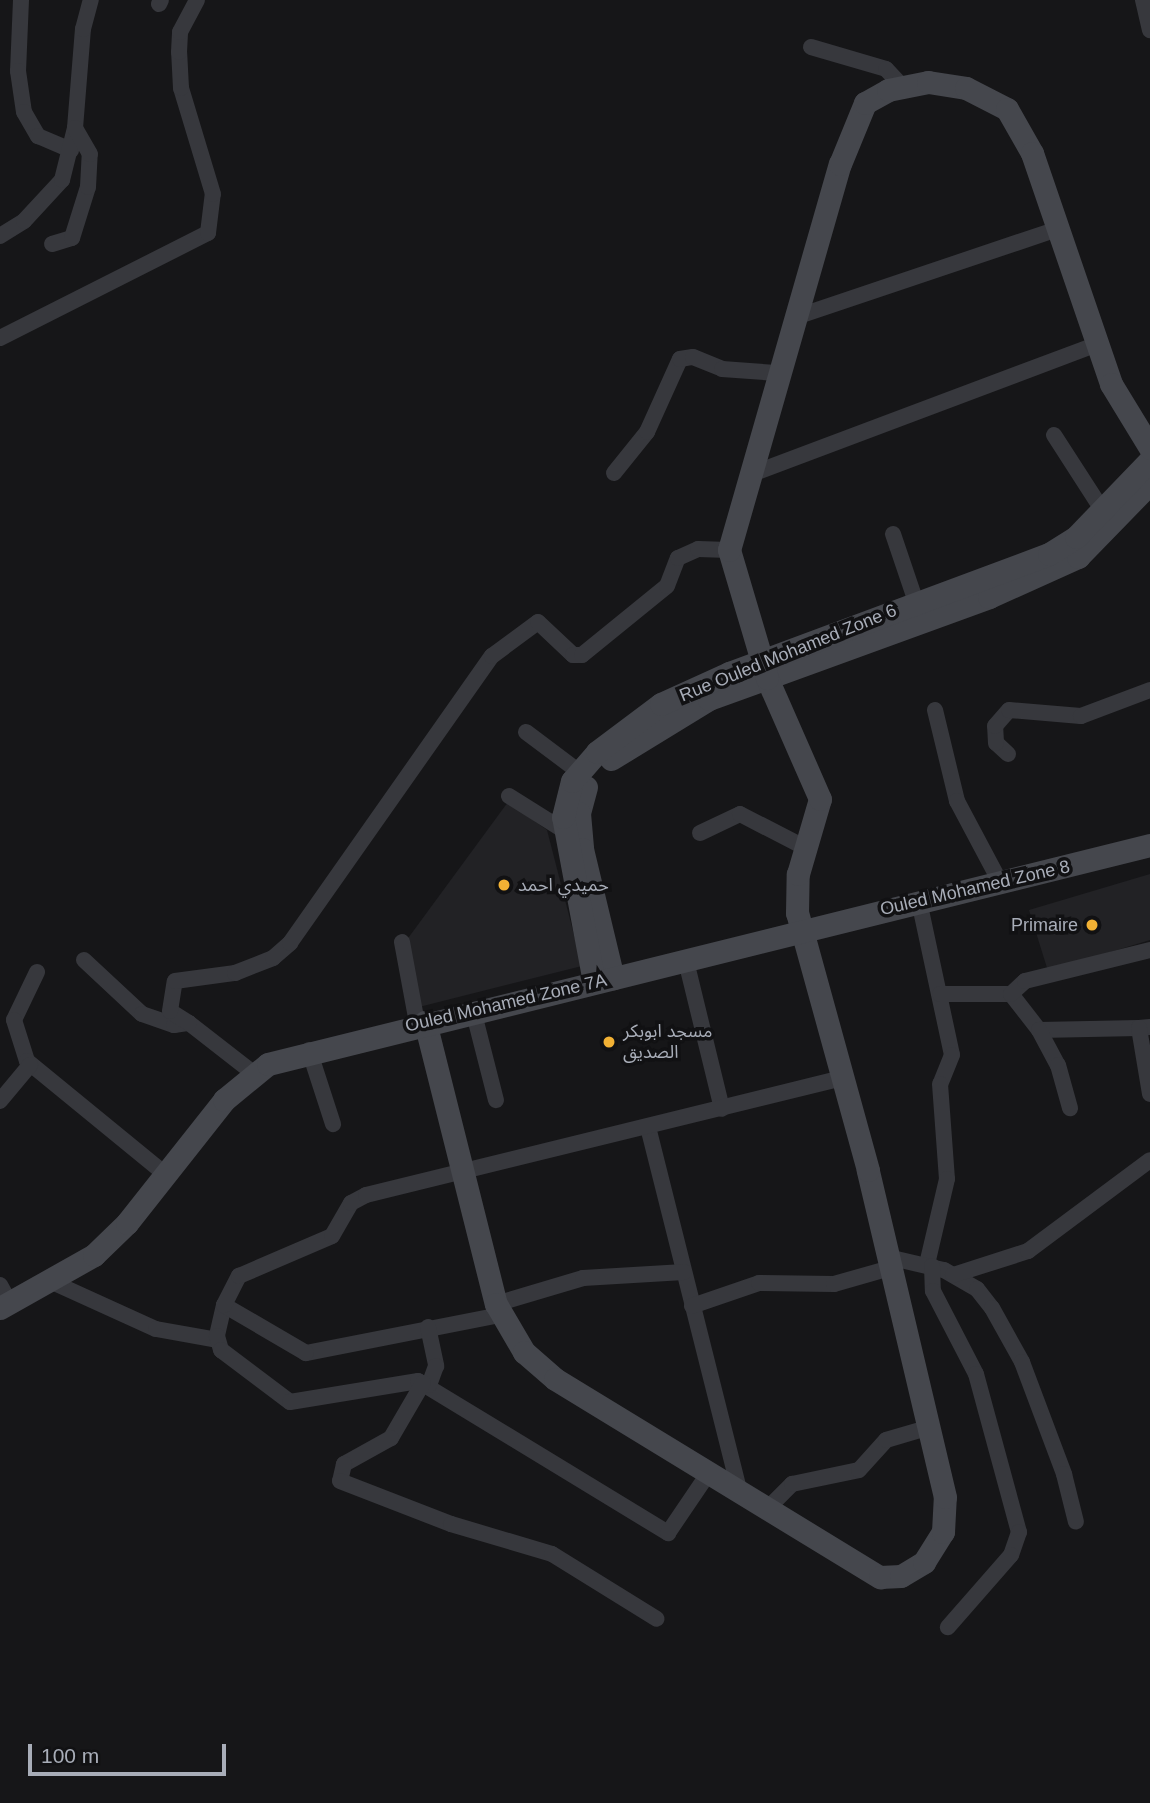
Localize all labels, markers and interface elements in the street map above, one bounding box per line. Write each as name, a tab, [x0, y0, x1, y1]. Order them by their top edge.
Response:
street label: Rue Ouled Mohamed Zone 6	[676, 600, 900, 706]
street label: Ouled Mohamed Zone 8	[878, 856, 1072, 920]
place label: حميدي احمد	[518, 874, 609, 896]
marker: حميدي احمد	[496, 877, 512, 893]
place label: Primaire	[1011, 914, 1078, 936]
marker: Primaire	[1084, 917, 1100, 933]
street label: Ouled Mohamed Zone 7A	[403, 969, 609, 1037]
place label: مسجد ابوبكر الصديق	[623, 1021, 713, 1064]
marker: مسجد ابوبكر الصديق	[601, 1034, 617, 1050]
scale bar	[32, 1730, 229, 1774]
text: 100 m	[41, 1744, 99, 1767]

